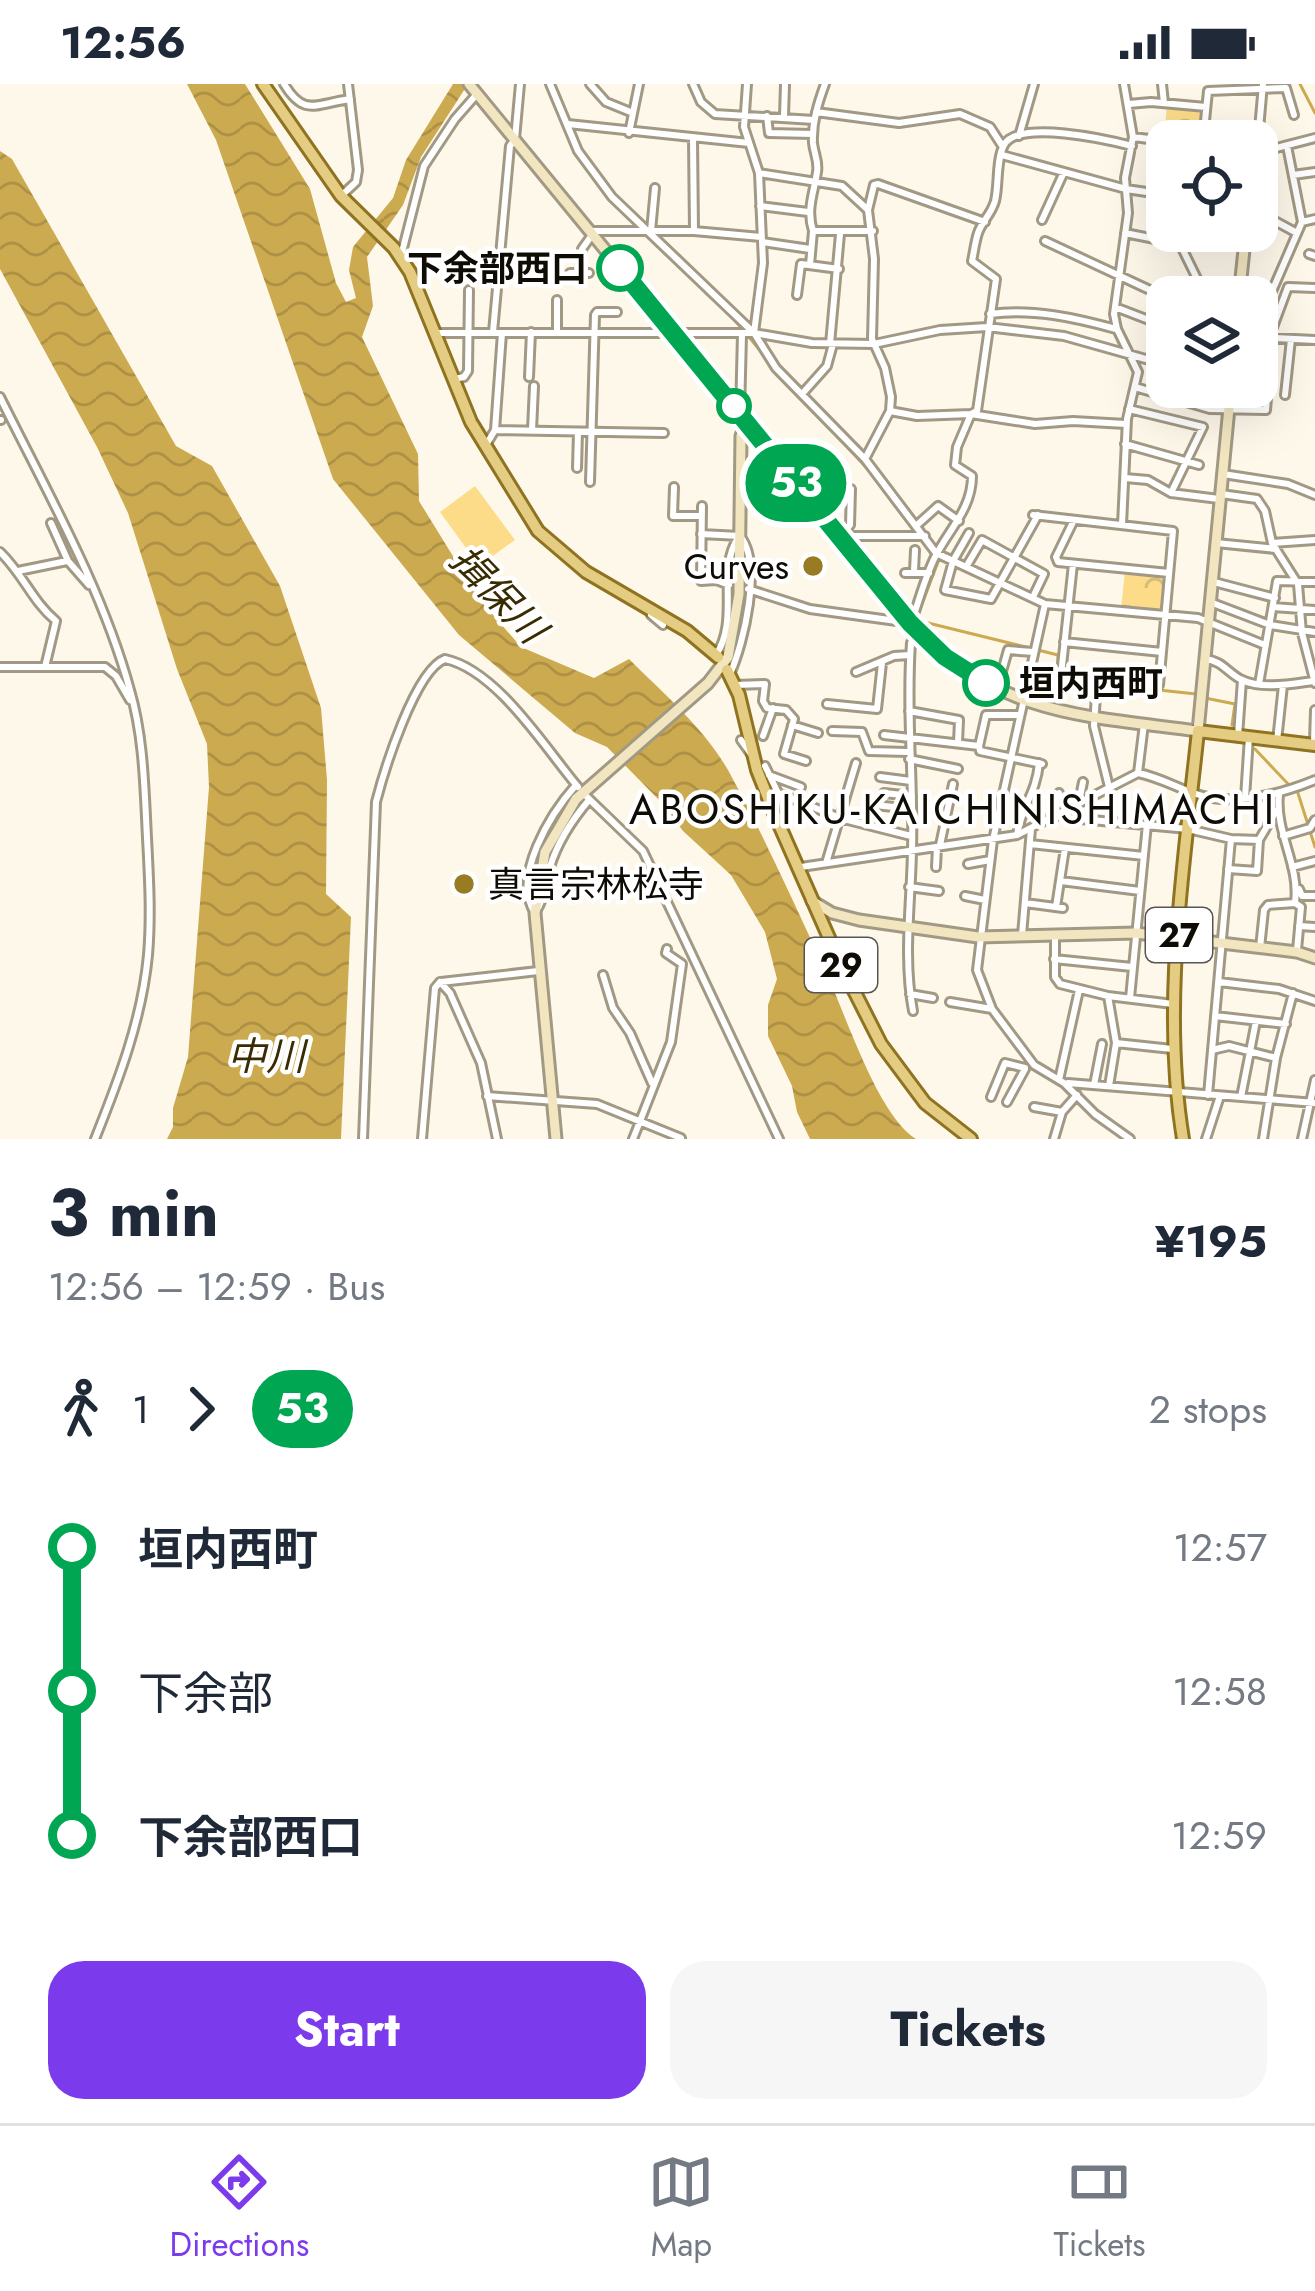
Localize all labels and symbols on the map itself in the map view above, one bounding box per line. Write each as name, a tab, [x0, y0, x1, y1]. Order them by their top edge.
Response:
place label: 下余部西口	[407, 242, 587, 294]
marker: 下余部西口	[598, 246, 642, 290]
unlabelled marker	[718, 390, 750, 422]
line badge: 53	[742, 444, 850, 522]
water label: 揖保川	[437, 532, 562, 659]
place label: Curves	[684, 540, 789, 592]
marker: Curves	[800, 553, 826, 579]
place label: 垣内西町	[1019, 657, 1163, 709]
marker: 垣内西町	[964, 661, 1008, 705]
district label: ABOSHIKU-KAICHINISHIMACHI	[629, 779, 1277, 840]
place label: 真言宗林松寺	[488, 858, 704, 910]
marker: 真言宗林松寺	[451, 871, 477, 897]
road number: 27	[1146, 908, 1212, 962]
road number: 29	[805, 938, 877, 992]
water label: 中川	[227, 1028, 309, 1085]

